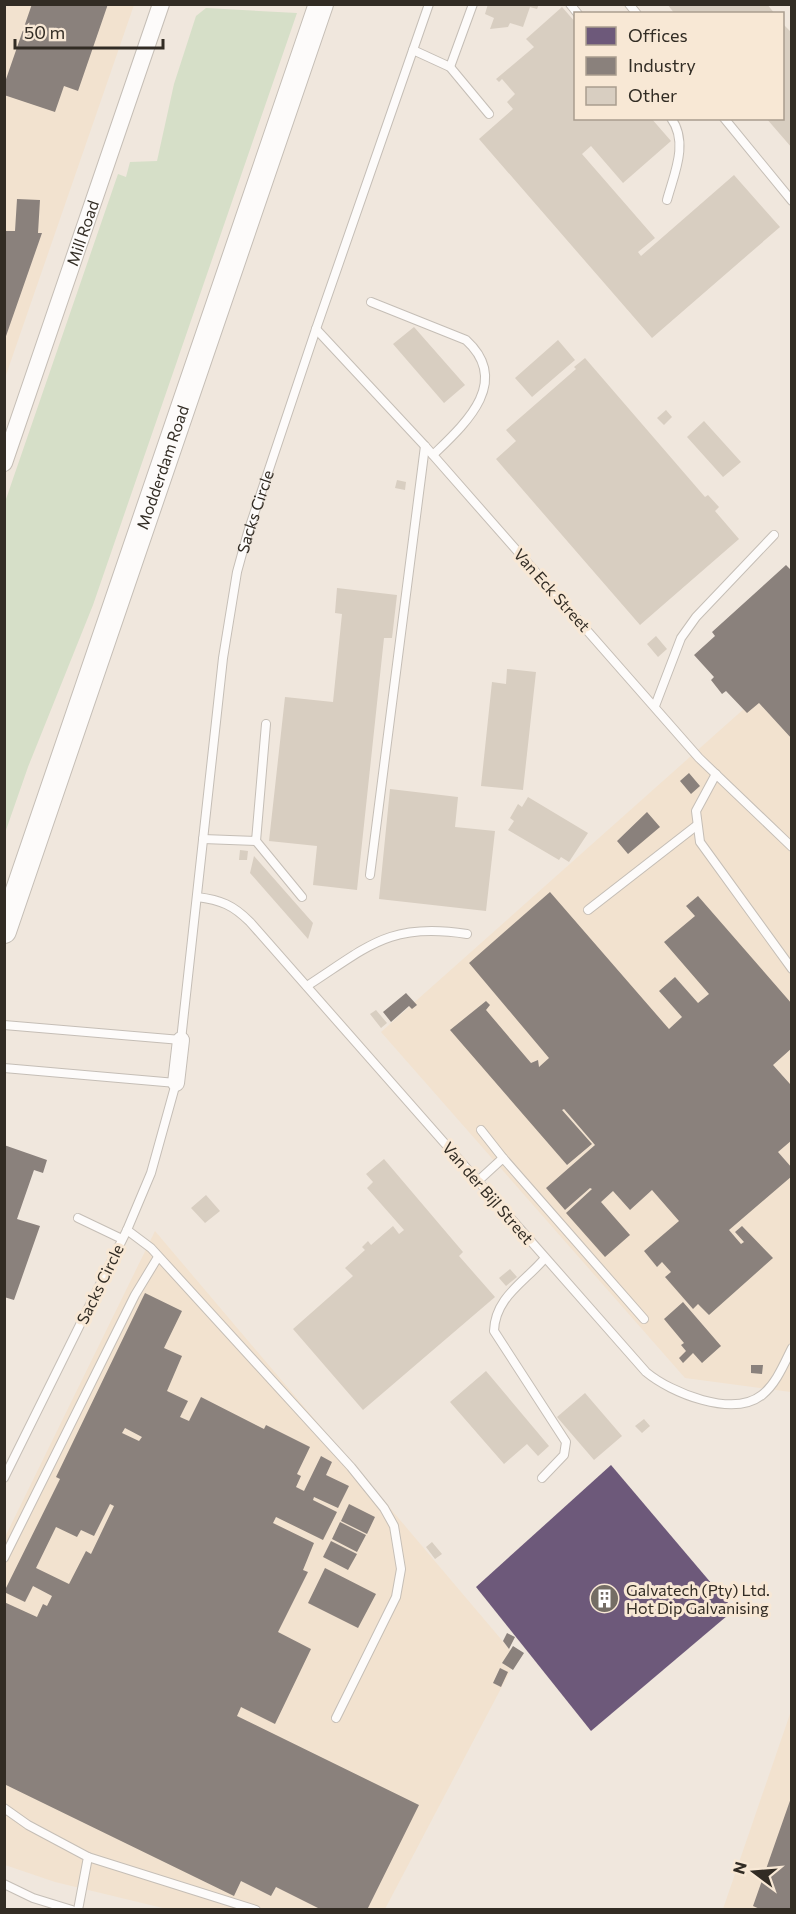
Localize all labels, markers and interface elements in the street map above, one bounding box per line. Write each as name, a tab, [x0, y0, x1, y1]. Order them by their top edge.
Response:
scale bar	[15, 12, 164, 50]
legend	[574, 12, 784, 120]
text: 50 m	[24, 21, 65, 43]
text: Offices	[628, 24, 688, 46]
text: Industry	[628, 54, 696, 76]
text: Other	[628, 84, 677, 106]
street label: Mill Road	[62, 198, 102, 268]
street label: Modderdam Road	[132, 403, 192, 532]
street label: Sacks Circle	[233, 468, 277, 555]
street label: Van Eck Street	[510, 544, 595, 635]
street label: Van der Bijl Street	[439, 1138, 538, 1248]
street label: Sacks Circle	[72, 1241, 127, 1327]
place label: Galvatech (Pty) Ltd. Hot Dip Galvanising	[626, 1580, 770, 1617]
building icon: Galvatech (Pty) Ltd. Hot Dip Galvanising	[589, 1583, 621, 1615]
north arrow	[724, 1842, 784, 1902]
text: N	[728, 1859, 750, 1876]

